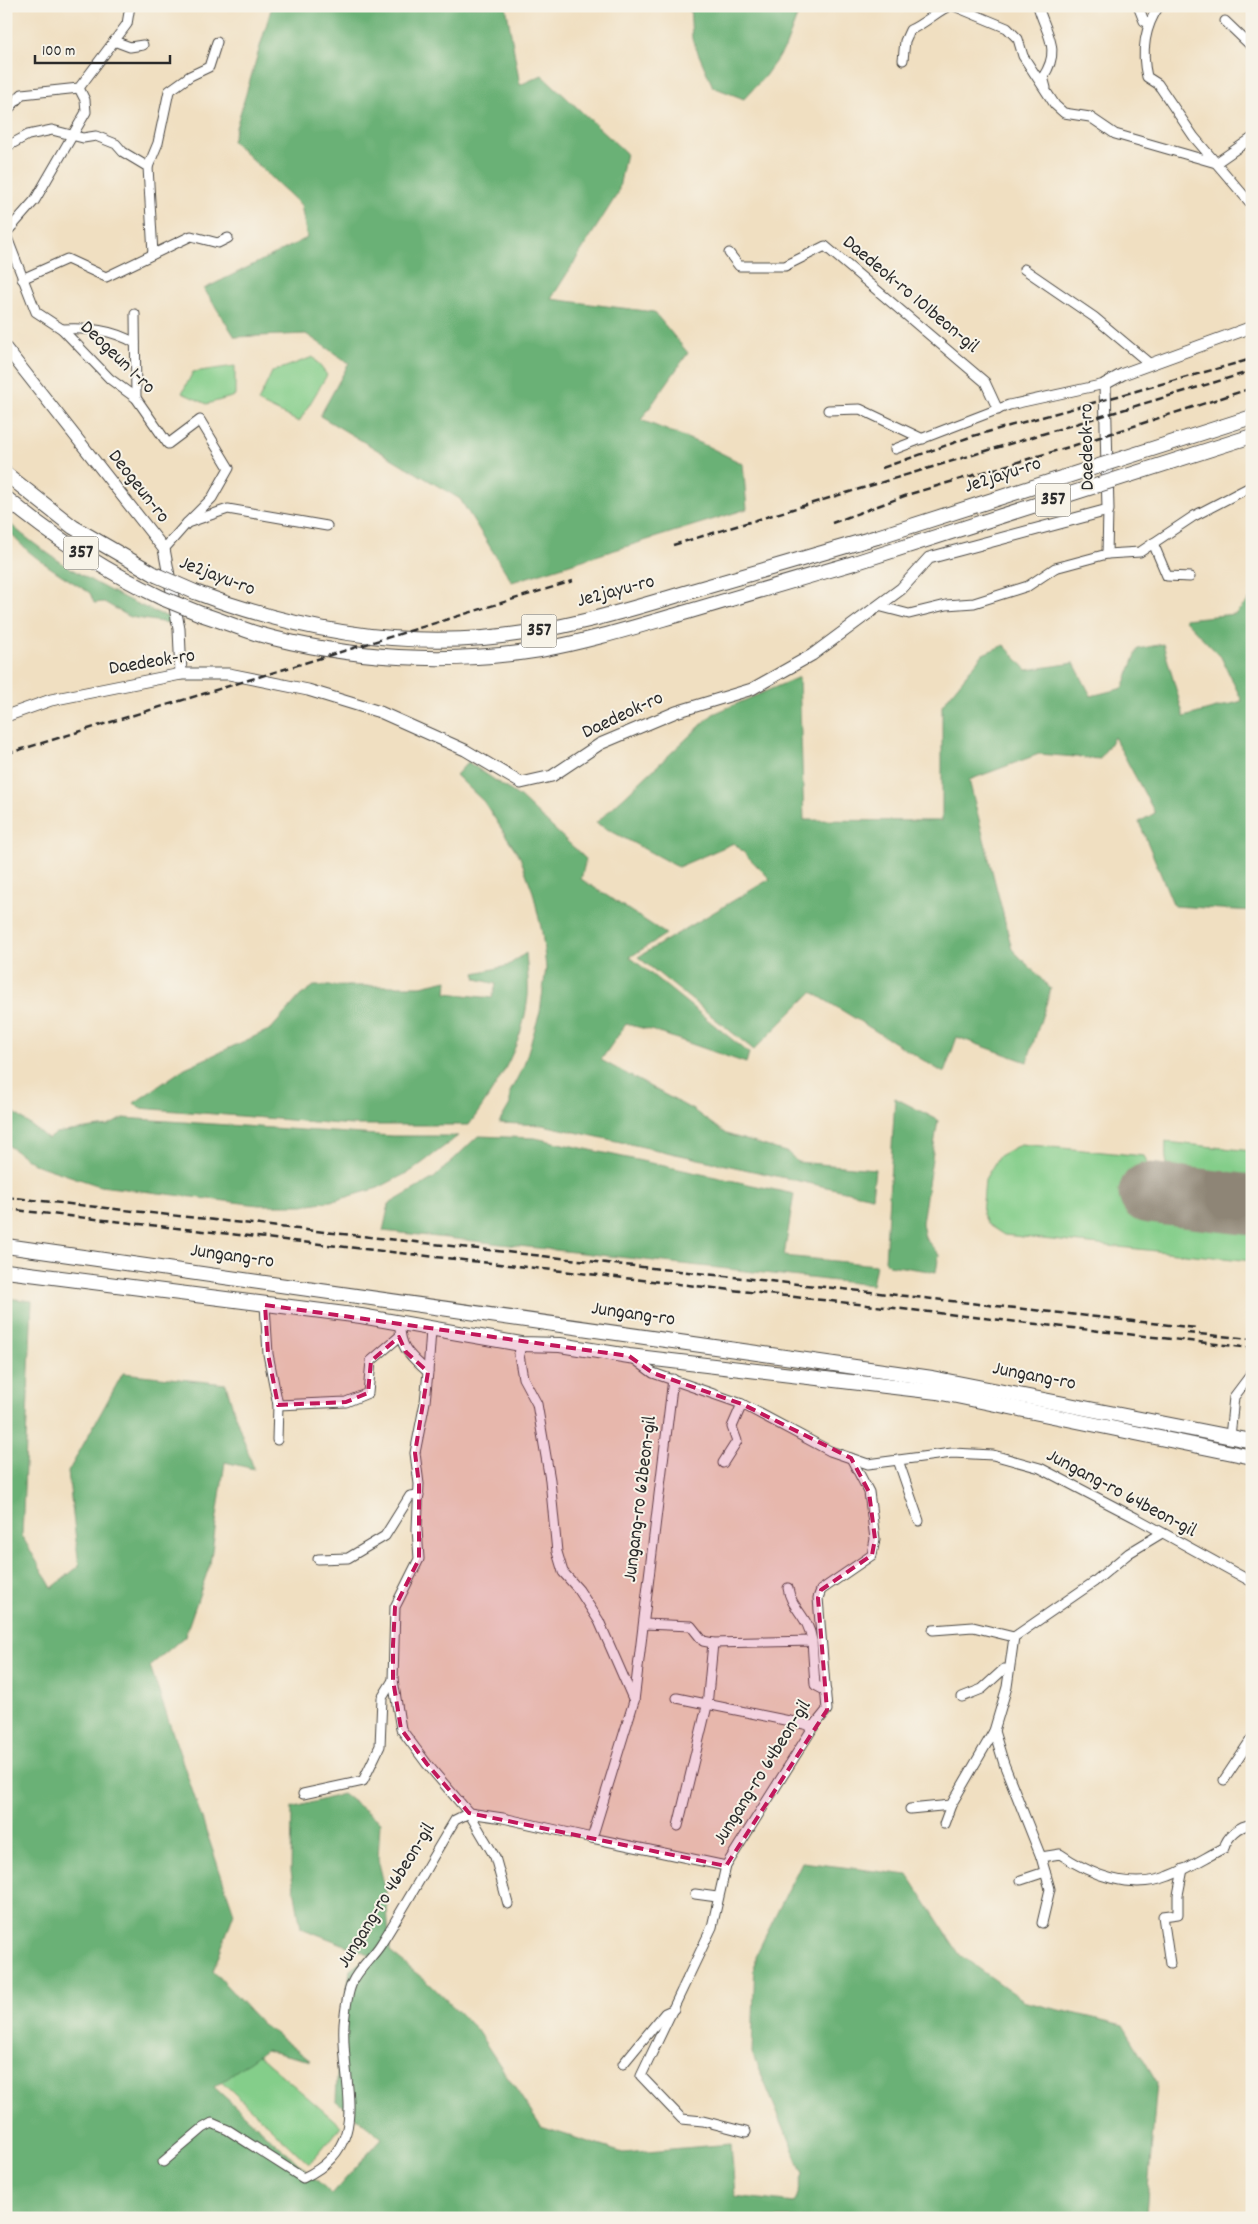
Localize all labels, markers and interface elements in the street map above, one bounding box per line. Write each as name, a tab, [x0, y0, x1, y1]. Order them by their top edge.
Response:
scale bar	[35, 32, 170, 64]
text: 100 m	[42, 41, 75, 63]
street label: Daedeok-ro 101beon-gil	[836, 229, 985, 361]
street label: Deogeun 1-ro	[73, 315, 161, 401]
street label: Daedeok-ro	[1073, 403, 1103, 491]
street label: Deogeun-ro	[100, 444, 176, 530]
street label: Je2jayu-ro	[961, 450, 1045, 502]
road number: 357	[1036, 484, 1070, 516]
road number: 357	[64, 536, 98, 570]
street label: Je2jayu-ro	[175, 550, 259, 604]
street label: Je2jayu-ro	[574, 568, 658, 616]
road number: 357	[522, 614, 556, 648]
street label: Daedeok-ro	[107, 642, 197, 684]
street label: Daedeok-ro	[578, 685, 668, 747]
street label: Jungang-ro	[188, 1237, 276, 1277]
street label: Jungang-ro	[589, 1295, 677, 1335]
street label: Jungang-ro	[990, 1355, 1078, 1399]
street label: Jungang-ro 62beon-gil	[617, 1414, 665, 1584]
street label: Jungang-ro 64beon-gil	[1041, 1442, 1201, 1546]
street label: Jungang-ro 64beon-gil	[707, 1695, 819, 1851]
street label: Jungang-ro 46beon-gil	[331, 1818, 443, 1974]

